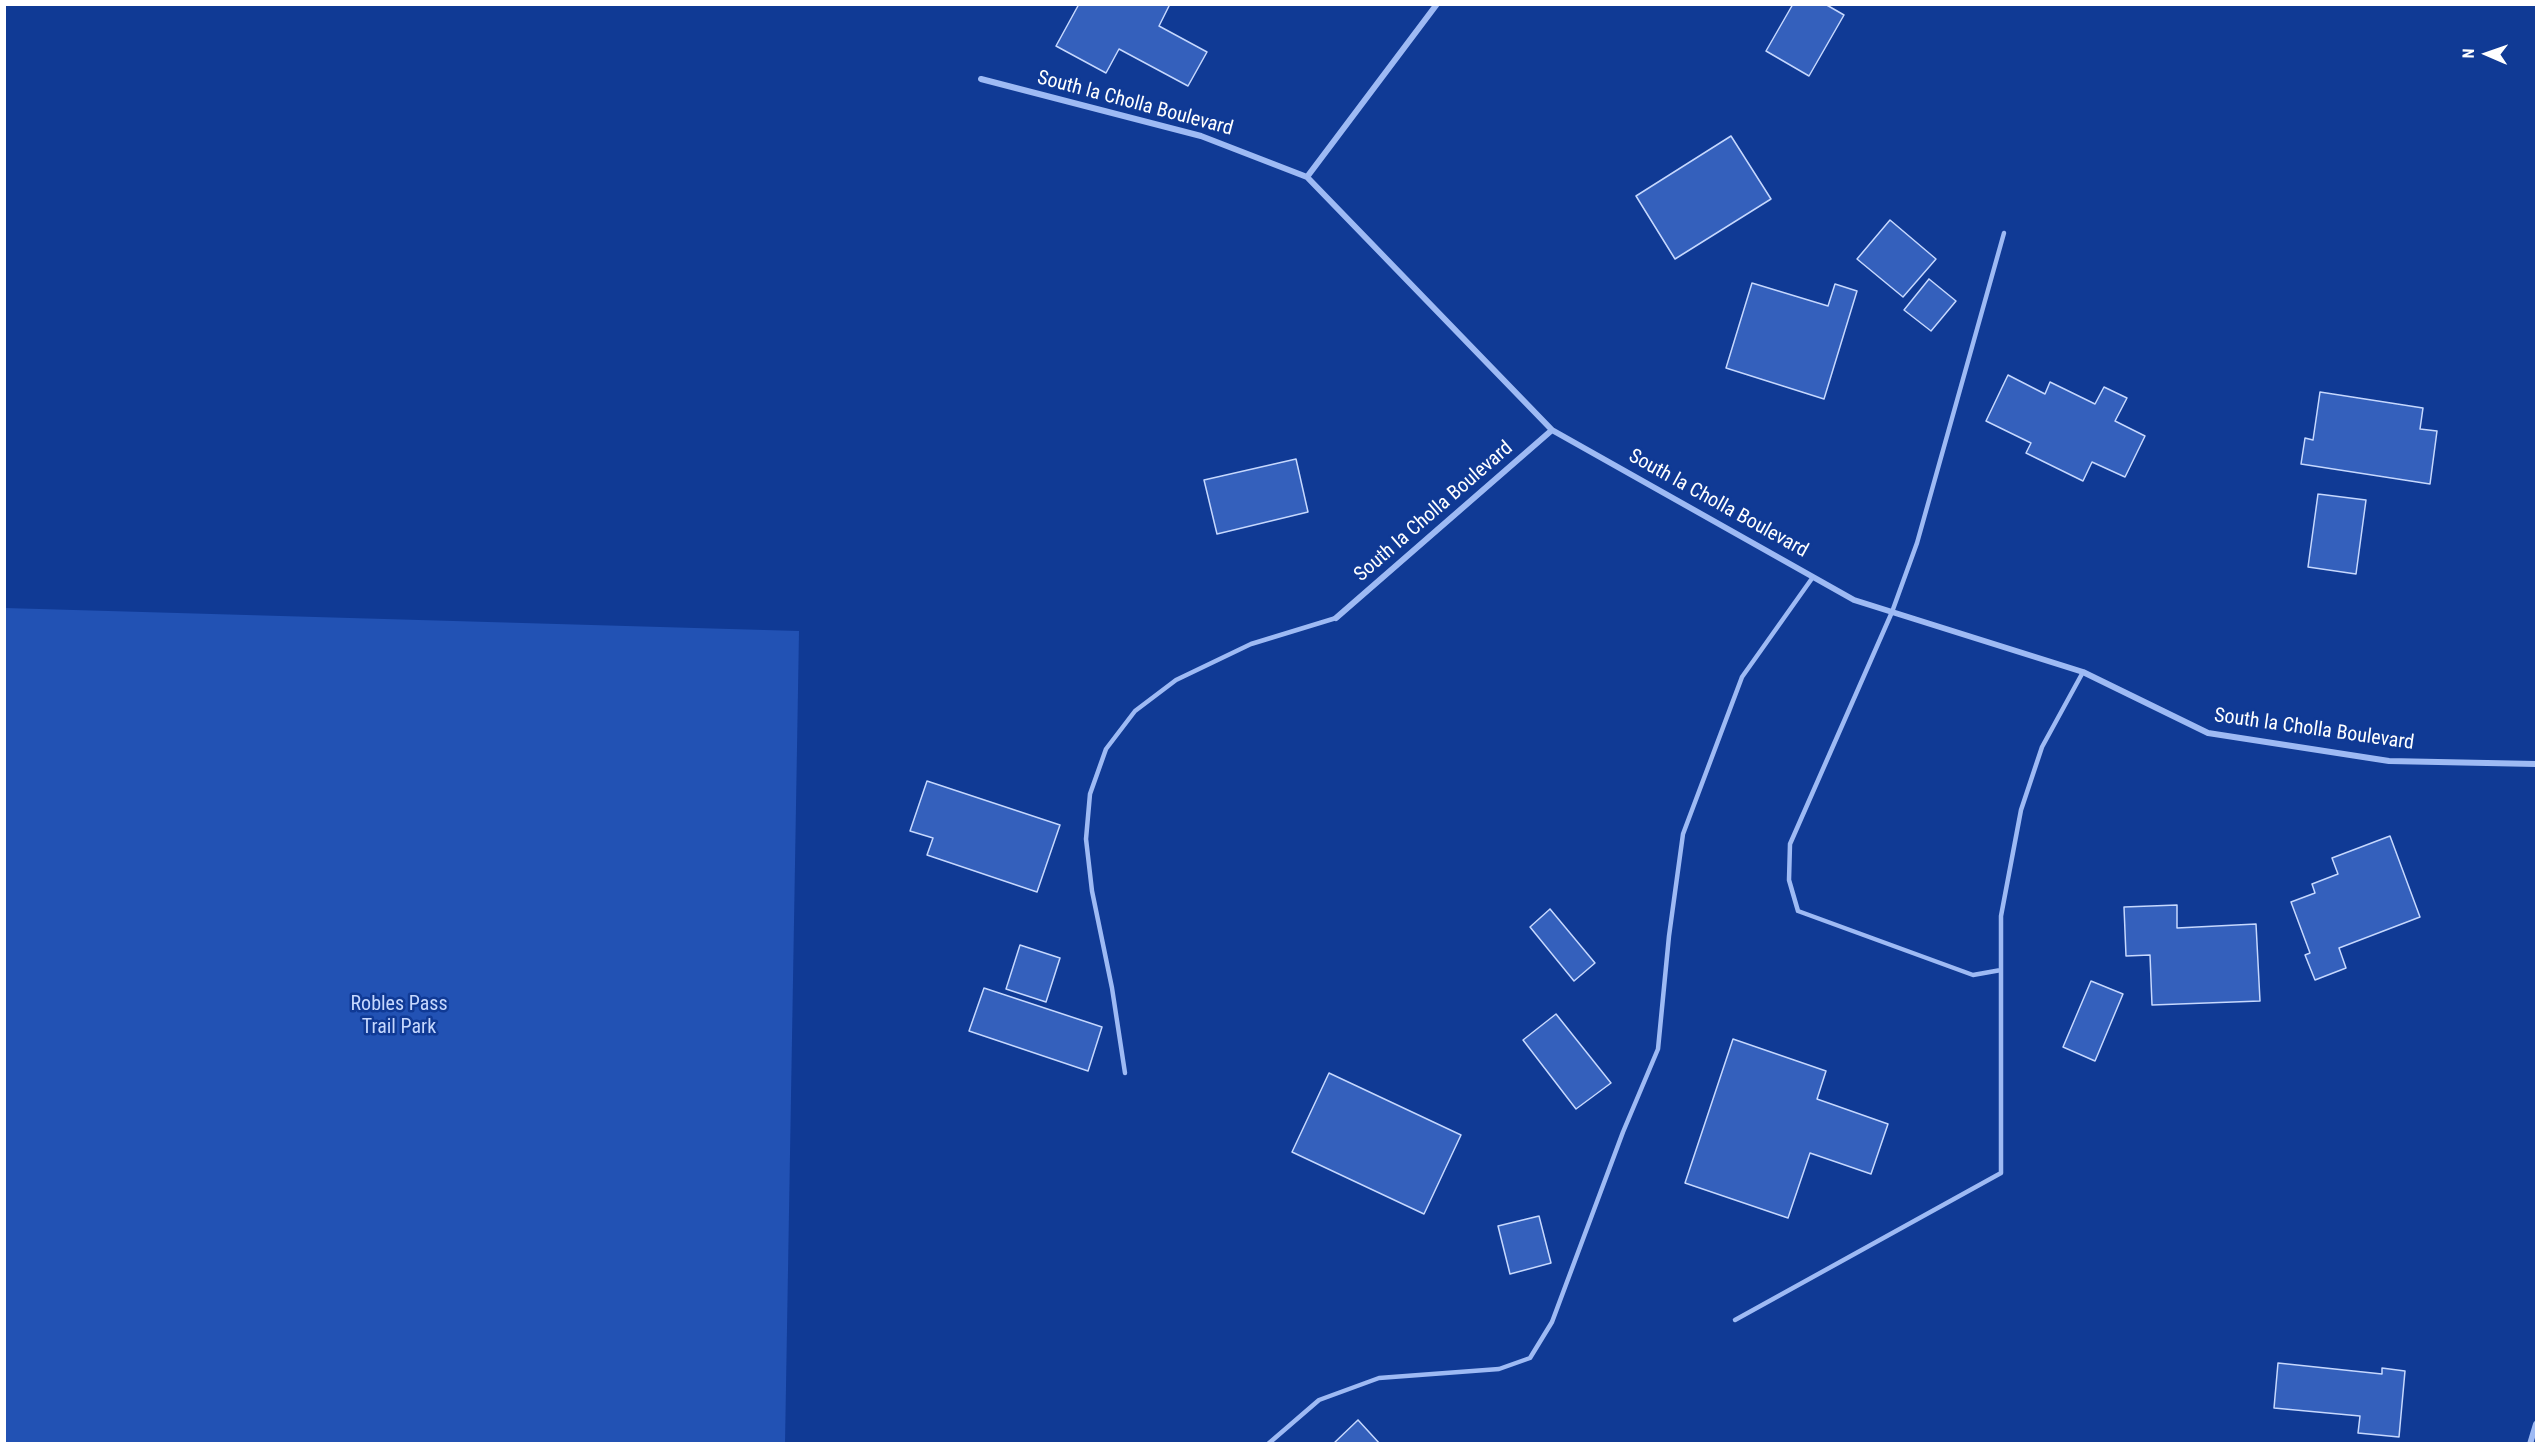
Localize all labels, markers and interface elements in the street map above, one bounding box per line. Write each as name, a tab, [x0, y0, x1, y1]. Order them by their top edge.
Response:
north arrow	[2457, 24, 2517, 84]
text: N	[2459, 48, 2478, 59]
street label: South la Cholla Boulevard	[1034, 66, 1236, 142]
street label: South Ia Cholla Boulevard	[1350, 437, 1518, 587]
street label: South la Cholla Boulevard	[1624, 445, 1812, 563]
street label: South la Cholla Boulevard	[2212, 704, 2416, 756]
park label: Robles Pass Trail Park	[351, 993, 447, 1040]

